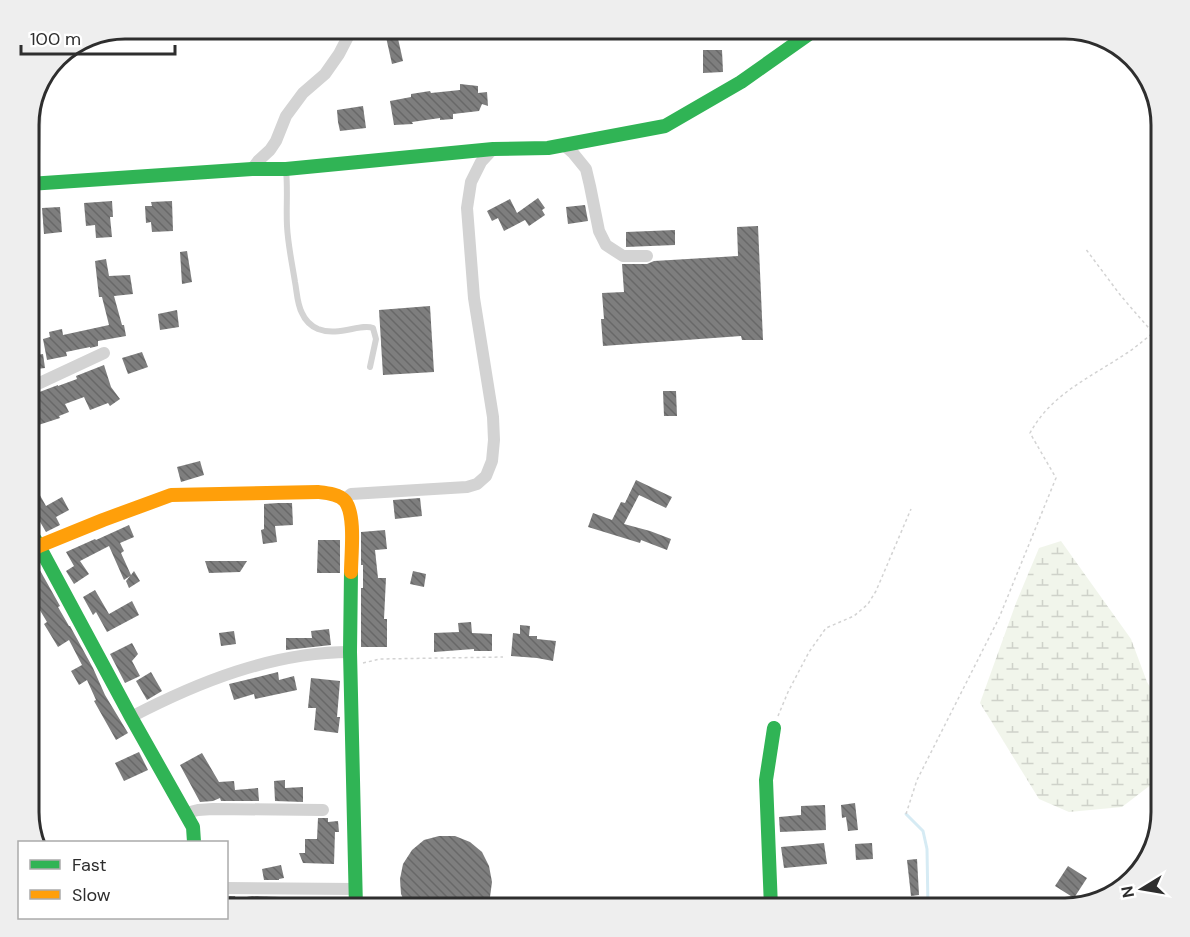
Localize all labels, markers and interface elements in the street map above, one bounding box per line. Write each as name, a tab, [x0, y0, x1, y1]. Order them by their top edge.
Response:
scale bar	[21, 18, 176, 56]
text: 100 m	[30, 27, 81, 51]
legend	[18, 841, 228, 919]
text: Fast	[72, 853, 107, 877]
north arrow	[1112, 859, 1172, 919]
text: Slow	[72, 883, 111, 907]
text: N	[1116, 884, 1139, 899]

